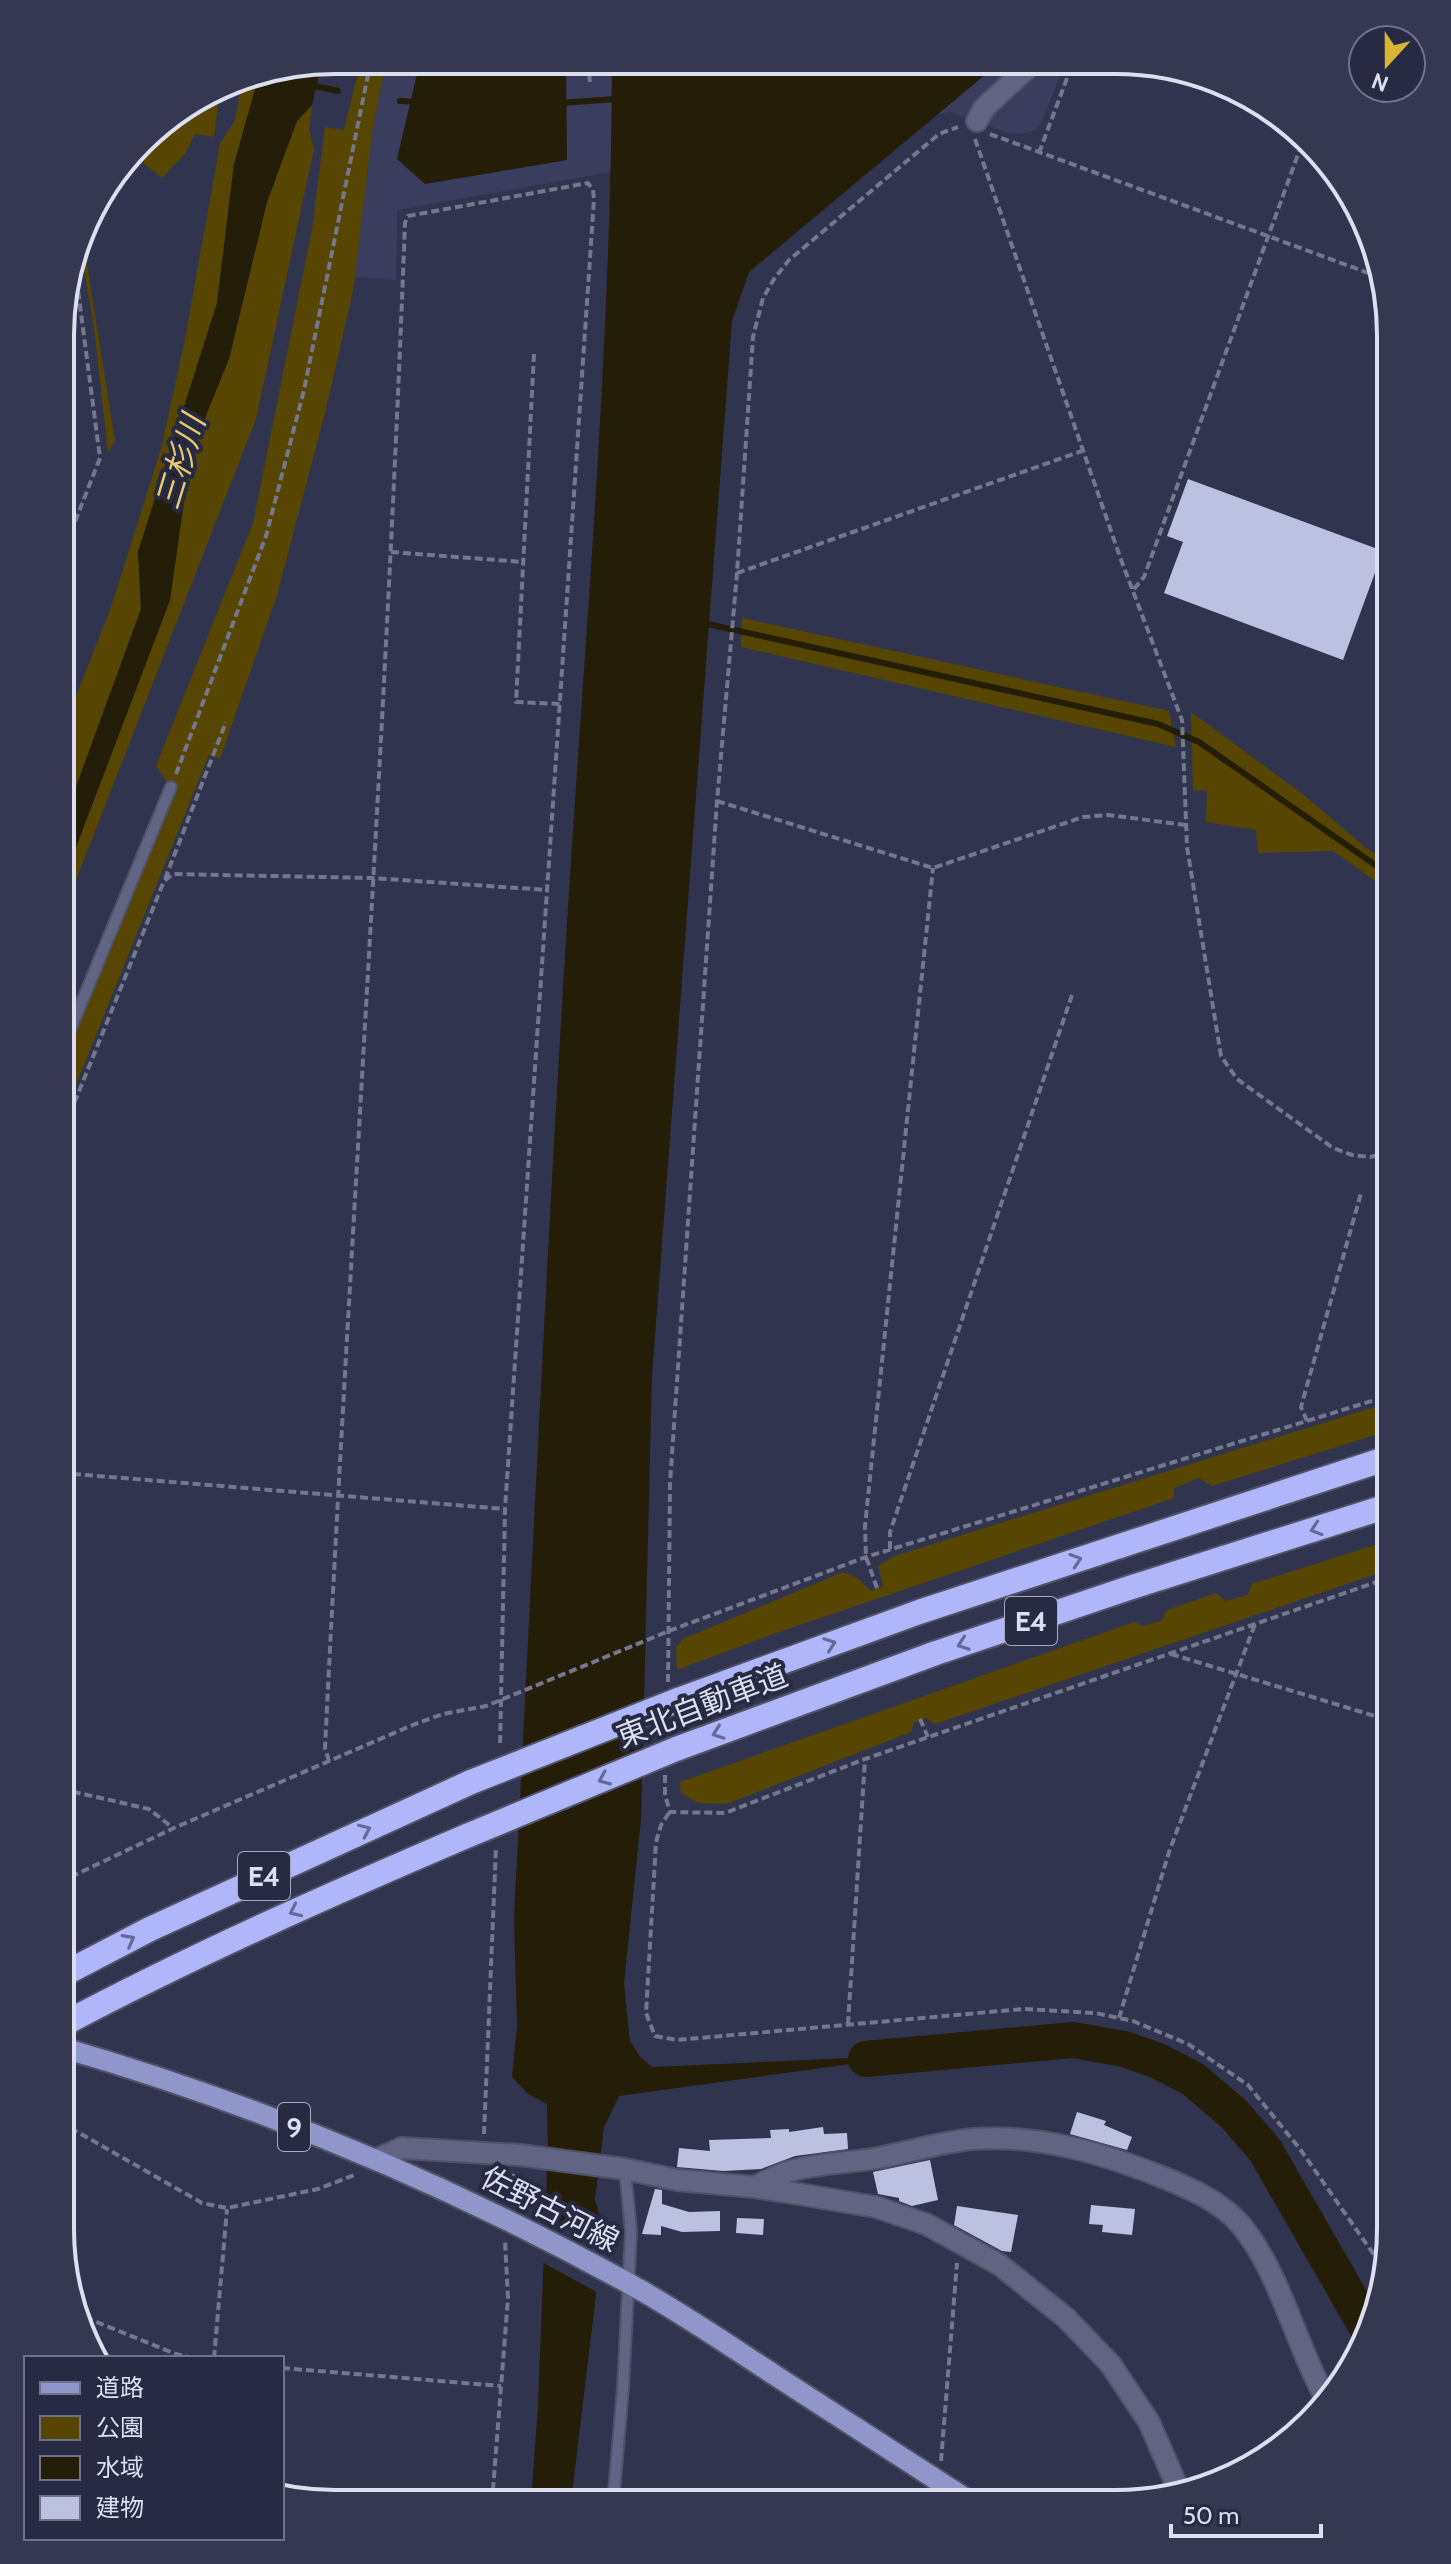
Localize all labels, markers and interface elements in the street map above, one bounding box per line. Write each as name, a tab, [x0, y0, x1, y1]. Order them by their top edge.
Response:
north arrow	[1347, 24, 1427, 104]
text: N	[1368, 67, 1392, 98]
water label: 三杉川	[147, 408, 214, 514]
one-way arrow	[1310, 1520, 1324, 1536]
one-way arrow	[1069, 1553, 1083, 1569]
road number: E4	[1005, 1597, 1057, 1645]
one-way arrow	[956, 1635, 970, 1651]
one-way arrow	[823, 1637, 837, 1654]
street label: 東北自動車道	[611, 1656, 793, 1756]
one-way arrow	[712, 1723, 726, 1740]
one-way arrow	[598, 1769, 612, 1785]
one-way arrow	[357, 1823, 371, 1839]
road number: E4	[238, 1852, 290, 1900]
one-way arrow	[289, 1901, 303, 1917]
one-way arrow	[121, 1934, 136, 1949]
road number: 9	[278, 2103, 310, 2151]
street label: 佐野古河線	[475, 2158, 625, 2260]
legend	[24, 2356, 284, 2540]
text: 道路	[96, 2373, 144, 2402]
text: 公園	[96, 2413, 144, 2442]
text: 水域	[96, 2453, 144, 2482]
scale bar	[1171, 2488, 1321, 2538]
text: 建物	[96, 2493, 144, 2522]
text: 50 m	[1183, 2501, 1239, 2530]

